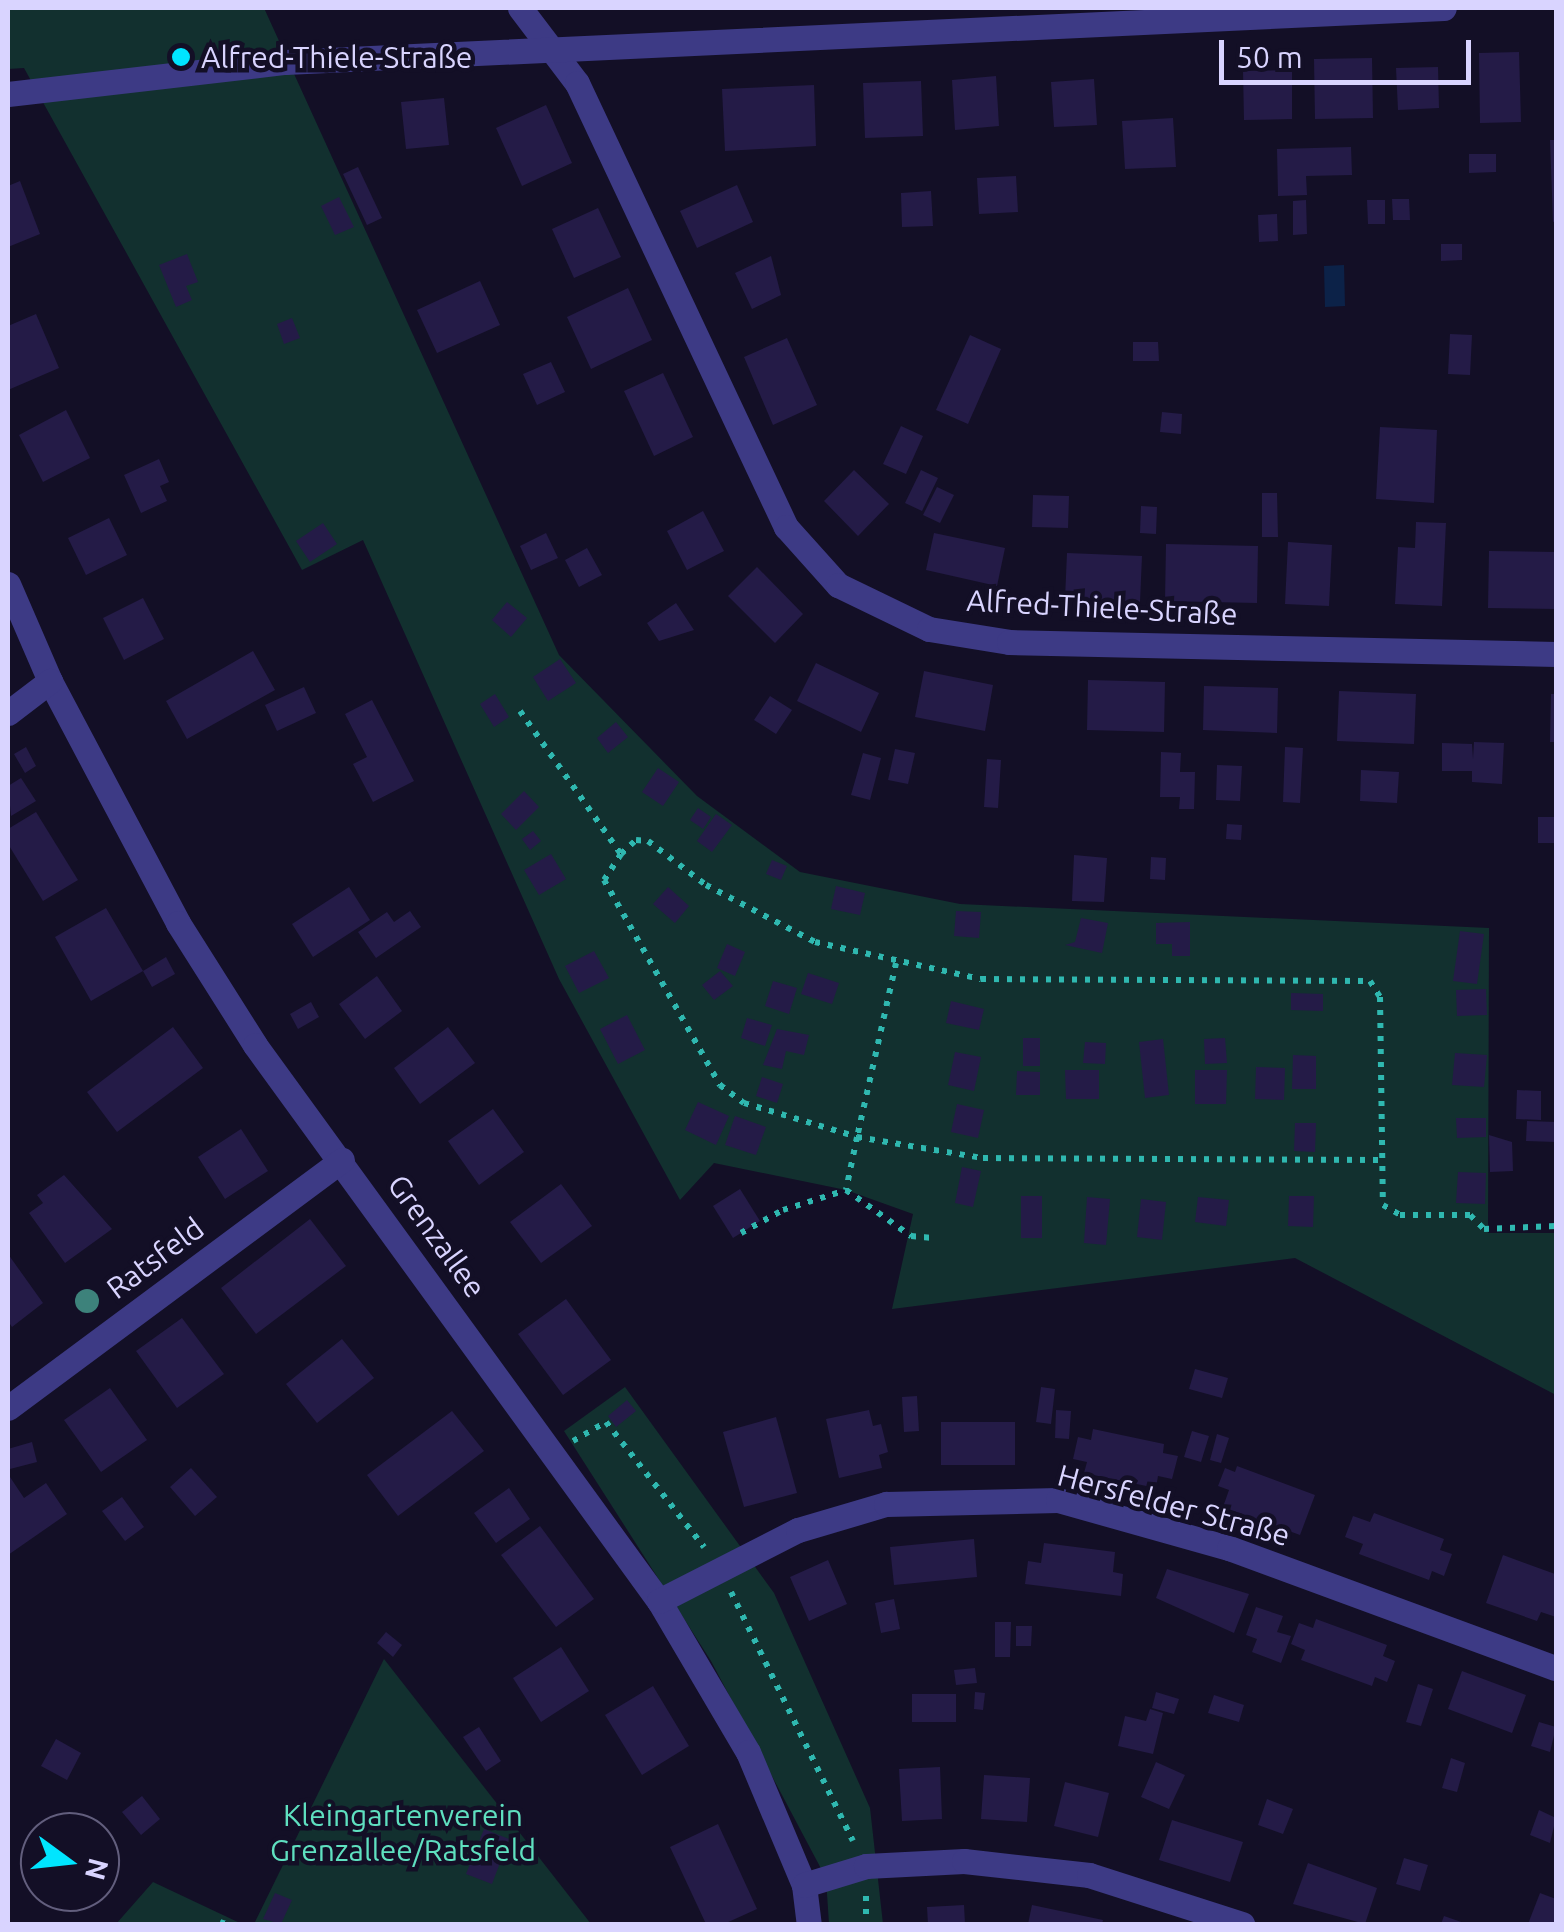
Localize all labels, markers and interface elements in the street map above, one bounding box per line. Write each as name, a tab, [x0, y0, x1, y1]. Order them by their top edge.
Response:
scale bar	[1224, 20, 1476, 82]
place label: Alfred-Thiele-Straße	[201, 39, 472, 75]
text: 50 m	[1236, 40, 1303, 74]
marker: Alfred-Thiele-Straße	[170, 46, 192, 68]
street label: Alfred-Thiele-Straße	[966, 582, 1238, 632]
street label: Grenzallee	[380, 1168, 494, 1304]
street label: Ratsfeld	[99, 1210, 211, 1306]
street label: Hersfelder Straße	[1054, 1457, 1294, 1553]
park label: Kleingartenverein Grenzallee/Ratsfeld	[270, 1797, 536, 1868]
north arrow	[20, 1812, 120, 1912]
text: N	[80, 1855, 115, 1883]

